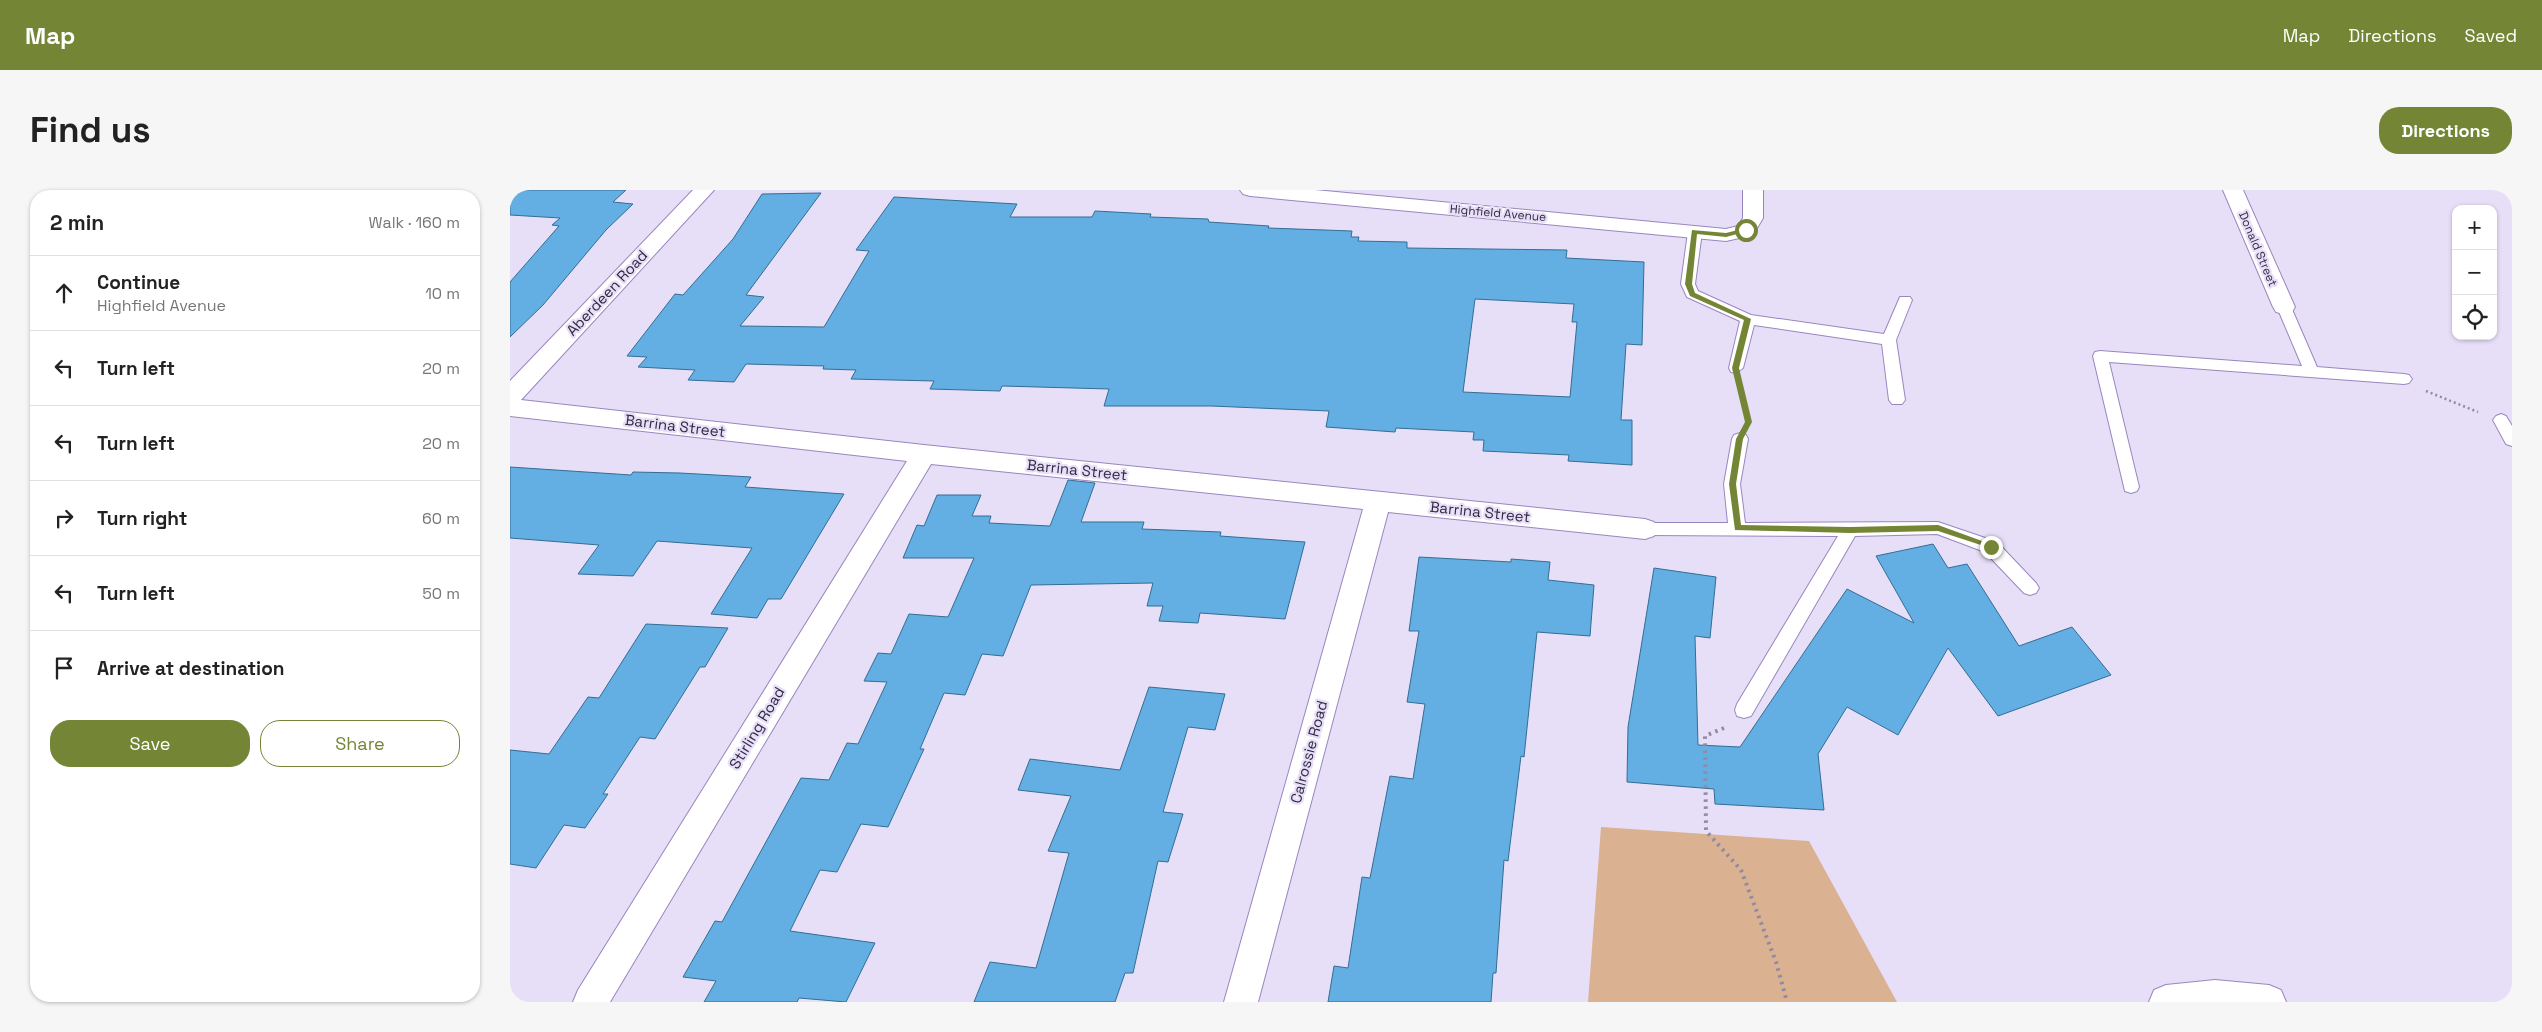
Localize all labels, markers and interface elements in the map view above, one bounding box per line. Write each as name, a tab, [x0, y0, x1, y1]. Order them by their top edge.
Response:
text: Map	[25, 20, 75, 51]
text: Map	[2283, 24, 2320, 47]
text: Directions	[2348, 24, 2437, 47]
text: Saved	[2465, 24, 2517, 47]
button: Directions	[2379, 107, 2512, 154]
text: Find us	[30, 108, 151, 152]
street label: Highfield Avenue	[1449, 201, 1547, 225]
map controls	[2452, 205, 2497, 340]
button: +	[2452, 205, 2497, 250]
text: 2 min	[50, 209, 104, 236]
street label: Donald Street	[2235, 209, 2281, 289]
text: Walk · 160 m	[369, 212, 460, 233]
route start	[1735, 219, 1758, 242]
street label: Aberdeen Road	[562, 246, 651, 340]
button: −	[2452, 250, 2497, 295]
text: Continue	[97, 270, 180, 295]
icon: ahead	[50, 279, 78, 307]
text: 10 m	[425, 283, 460, 304]
text: Highfield Avenue	[97, 295, 226, 316]
button: locate	[2452, 295, 2497, 340]
icon: left	[50, 354, 78, 382]
text: Turn left	[97, 356, 175, 381]
text: 20 m	[422, 358, 460, 379]
street label: Barrina Street	[624, 410, 726, 441]
icon: left	[50, 429, 78, 457]
text: Turn left	[97, 431, 175, 456]
text: 20 m	[422, 433, 460, 454]
street label: Barrina Street	[1026, 455, 1128, 484]
street label: Barrina Street	[1429, 497, 1531, 526]
icon: right	[50, 504, 78, 532]
text: Turn right	[97, 506, 187, 531]
text: 60 m	[422, 508, 460, 529]
route end	[1980, 536, 2003, 559]
icon: left	[50, 579, 78, 607]
text: Turn left	[97, 581, 175, 606]
text: 50 m	[422, 583, 460, 604]
icon: arrive	[50, 654, 78, 682]
text: Arrive at destination	[97, 656, 285, 681]
street label: Stirling Road	[725, 683, 788, 772]
street label: Calrossie Road	[1286, 698, 1331, 805]
button: Save	[50, 720, 250, 767]
button: Share	[260, 720, 460, 767]

